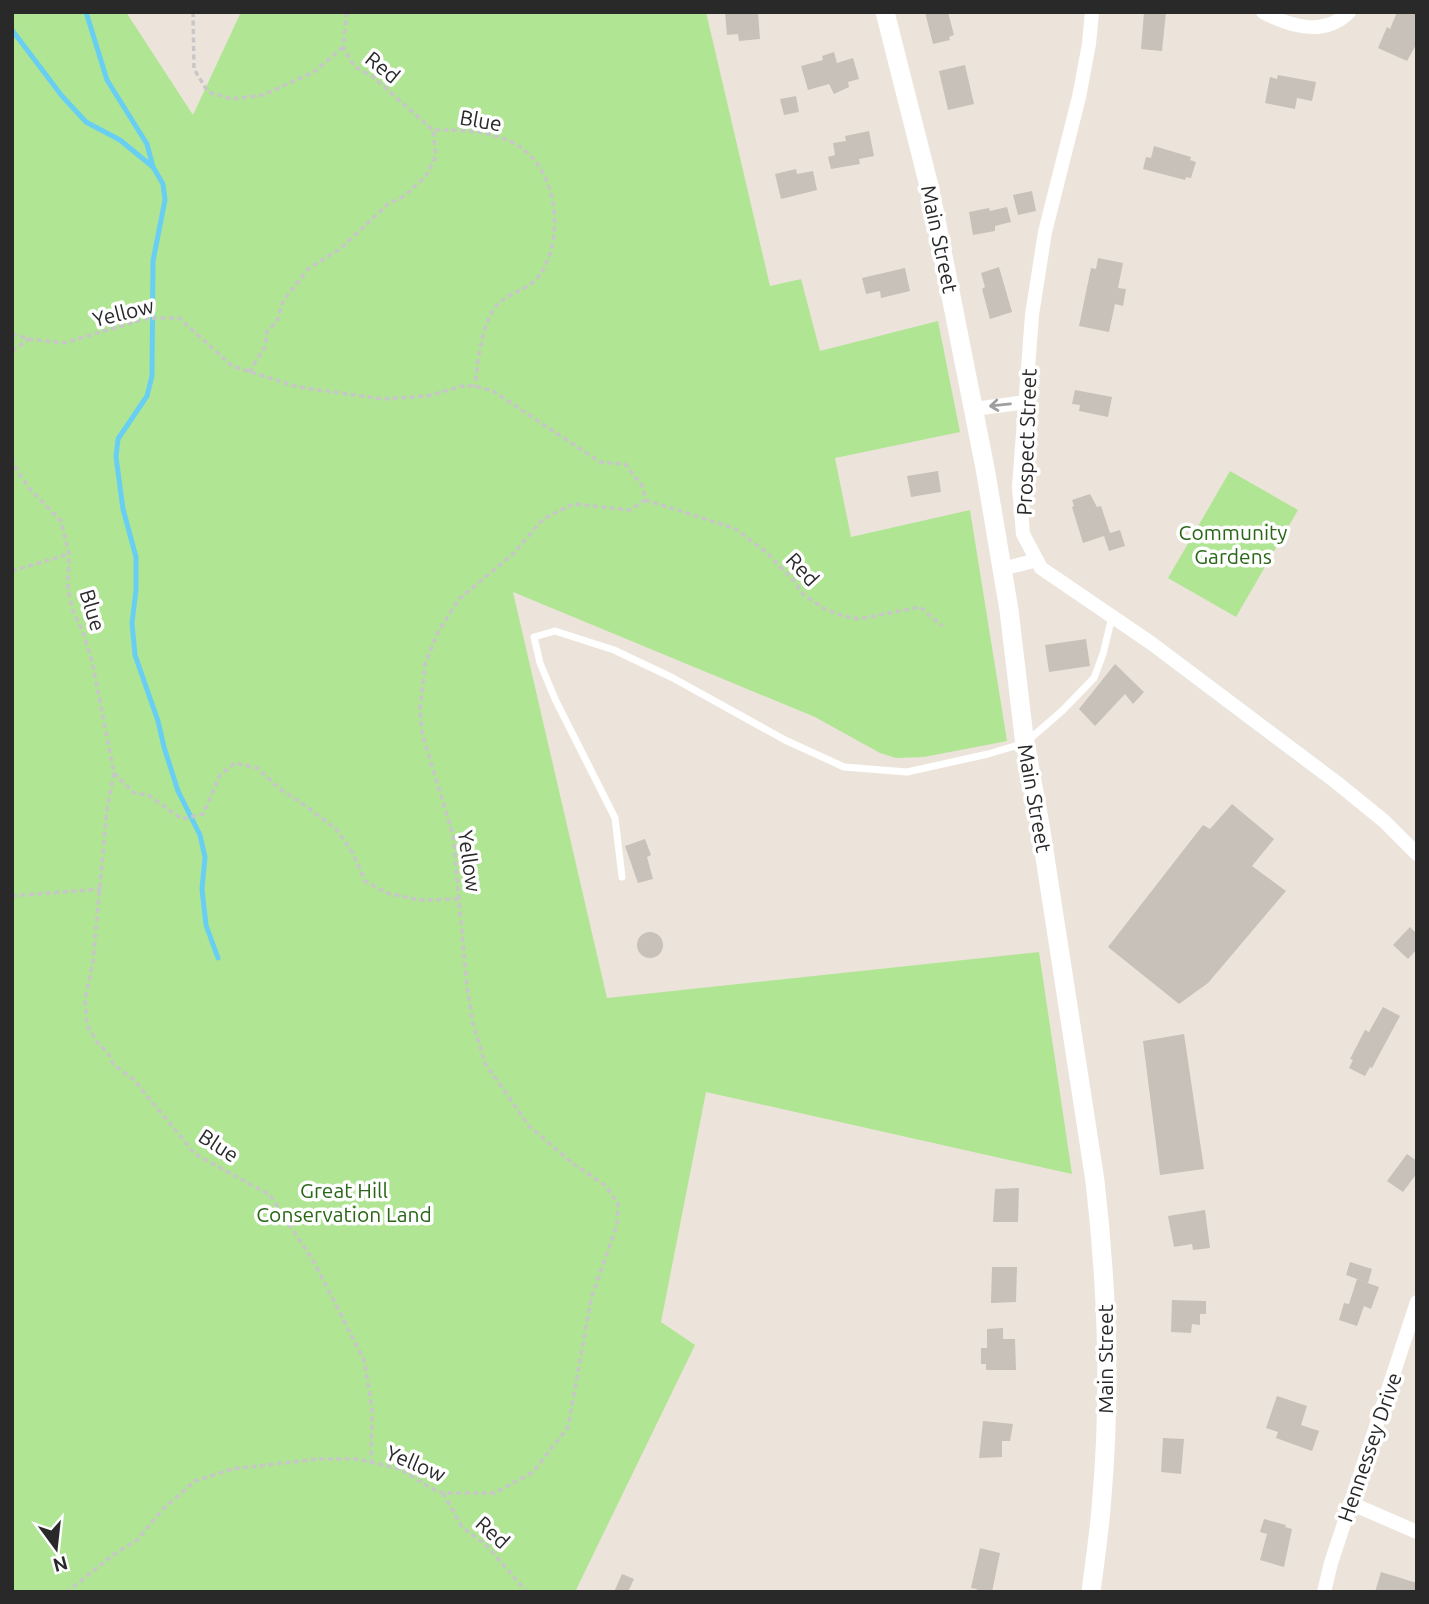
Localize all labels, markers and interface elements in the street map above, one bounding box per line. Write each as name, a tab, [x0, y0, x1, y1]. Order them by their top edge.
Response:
street label: Red	[361, 46, 405, 88]
street label: Blue	[458, 104, 504, 136]
street label: Main Street	[917, 183, 963, 295]
street label: Yellow	[90, 293, 156, 331]
street label: Prospect Street	[1011, 368, 1041, 516]
one-way arrow	[989, 399, 1012, 412]
park label: Community Gardens	[1179, 520, 1287, 568]
street label: Red	[782, 547, 824, 591]
street label: Blue	[75, 586, 111, 634]
street label: Main Street	[1014, 742, 1056, 854]
street label: Yellow	[454, 828, 486, 894]
street label: Blue	[195, 1123, 243, 1167]
park label: Great Hill Conservation Land	[256, 1178, 432, 1226]
street label: Main Street	[1093, 1304, 1117, 1414]
street label: Hennessey Drive	[1332, 1369, 1406, 1525]
street label: Yellow	[383, 1440, 449, 1486]
street label: Red	[471, 1511, 515, 1553]
north arrow	[21, 1513, 91, 1583]
text: N	[51, 1552, 70, 1577]

